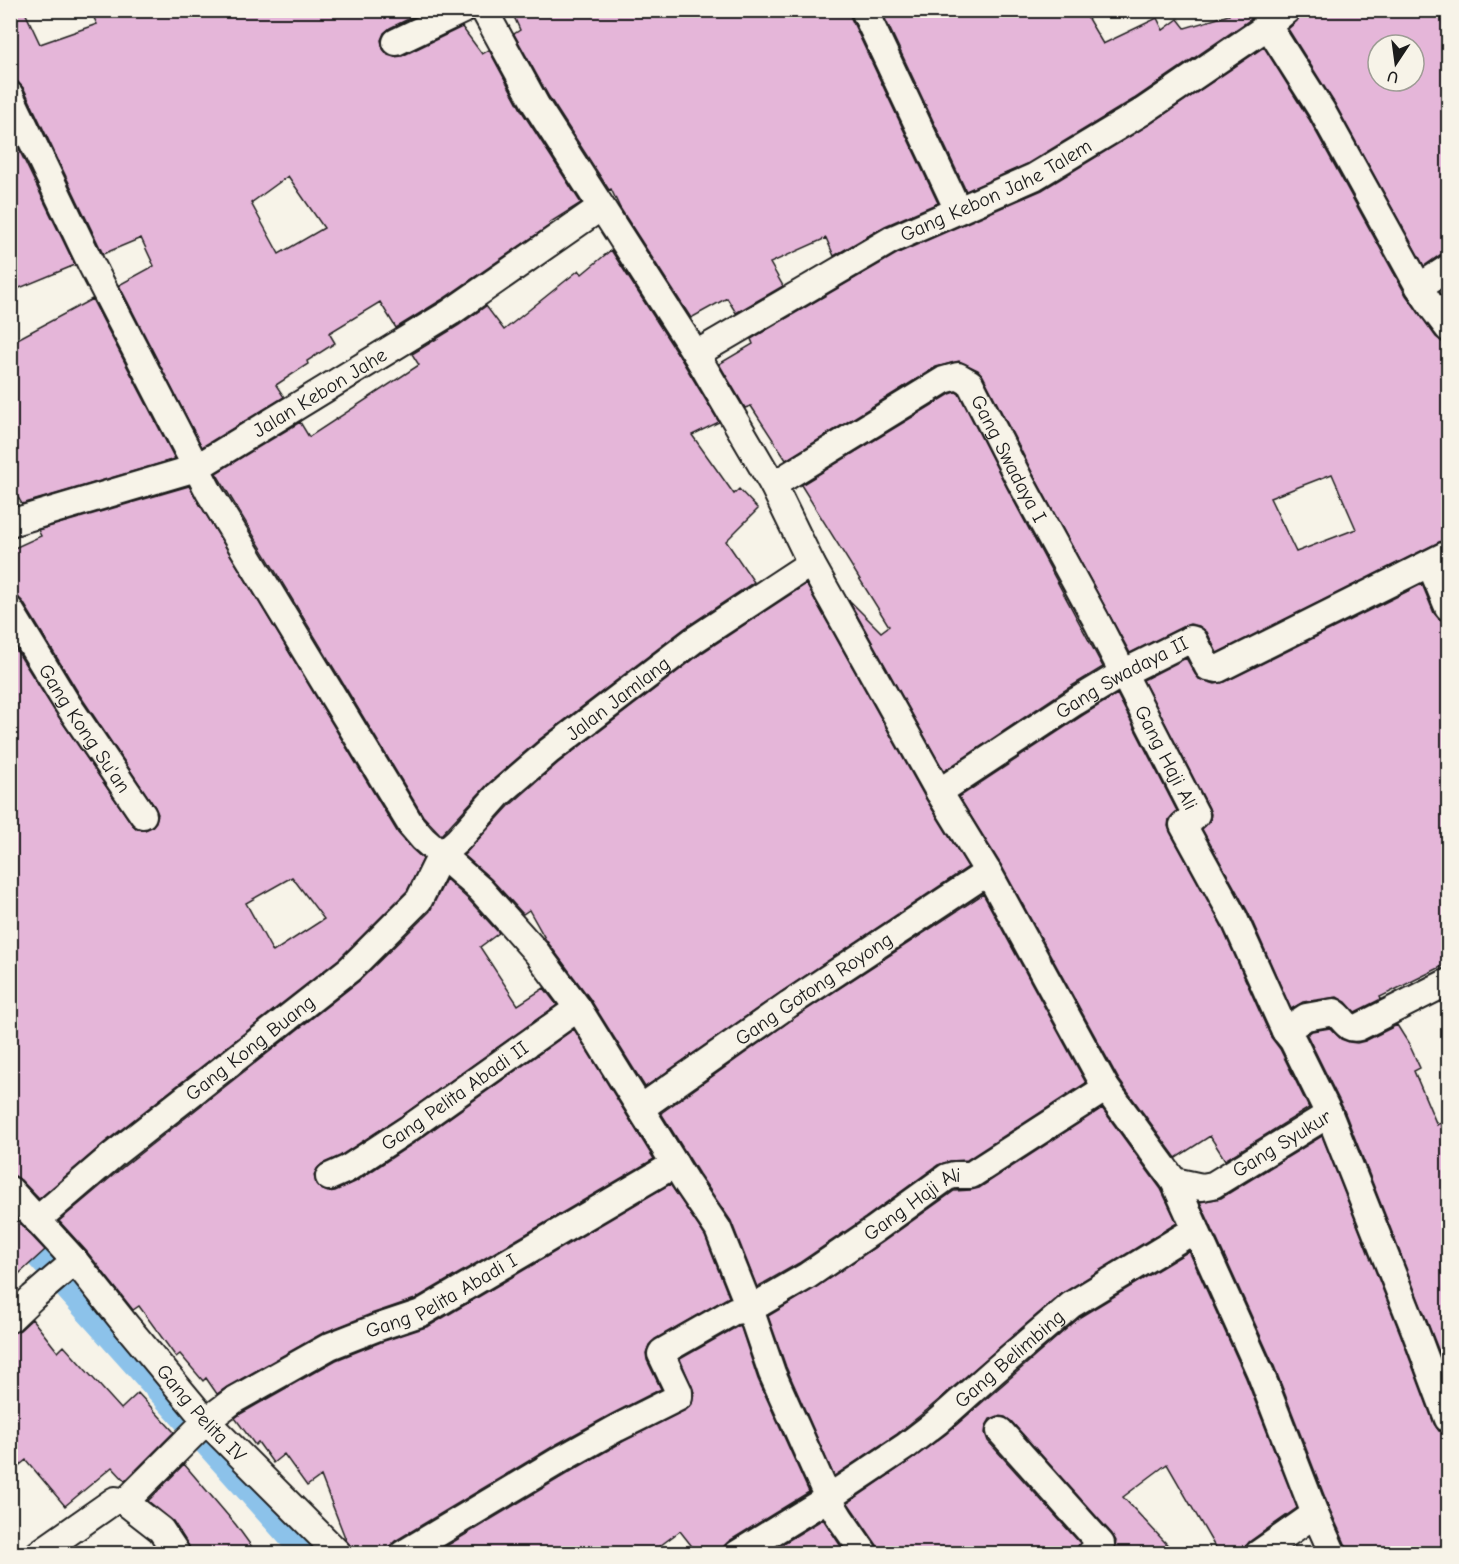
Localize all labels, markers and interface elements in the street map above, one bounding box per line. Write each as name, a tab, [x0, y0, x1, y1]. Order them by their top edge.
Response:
north arrow	[1366, 33, 1426, 93]
text: U	[1386, 67, 1400, 87]
street label: Gang Kebon Jahe Talem	[897, 134, 1096, 247]
street label: Jalan Kebon Jahe	[249, 343, 391, 442]
street label: Gang Swadaya I	[966, 391, 1051, 526]
street label: Gang Swadaya II	[1051, 631, 1192, 724]
street label: Jalan Jamlang	[562, 652, 675, 746]
street label: Gang Kong Su'an	[34, 660, 135, 797]
street label: Gang Haji Ali	[1130, 702, 1202, 814]
street label: Gang Gotong Royong	[731, 928, 897, 1050]
street label: Gang Kong Buang	[181, 990, 319, 1106]
street label: Gang Pelita Abadi II	[377, 1036, 533, 1155]
street label: Gang Syukur	[1228, 1105, 1335, 1182]
street label: Gang Haji Ali	[859, 1164, 961, 1246]
street label: Gang Pelita Abadi I	[362, 1248, 521, 1343]
street label: Gang Belimbing	[950, 1305, 1069, 1413]
street label: Gang Pelita IV	[152, 1360, 251, 1467]

